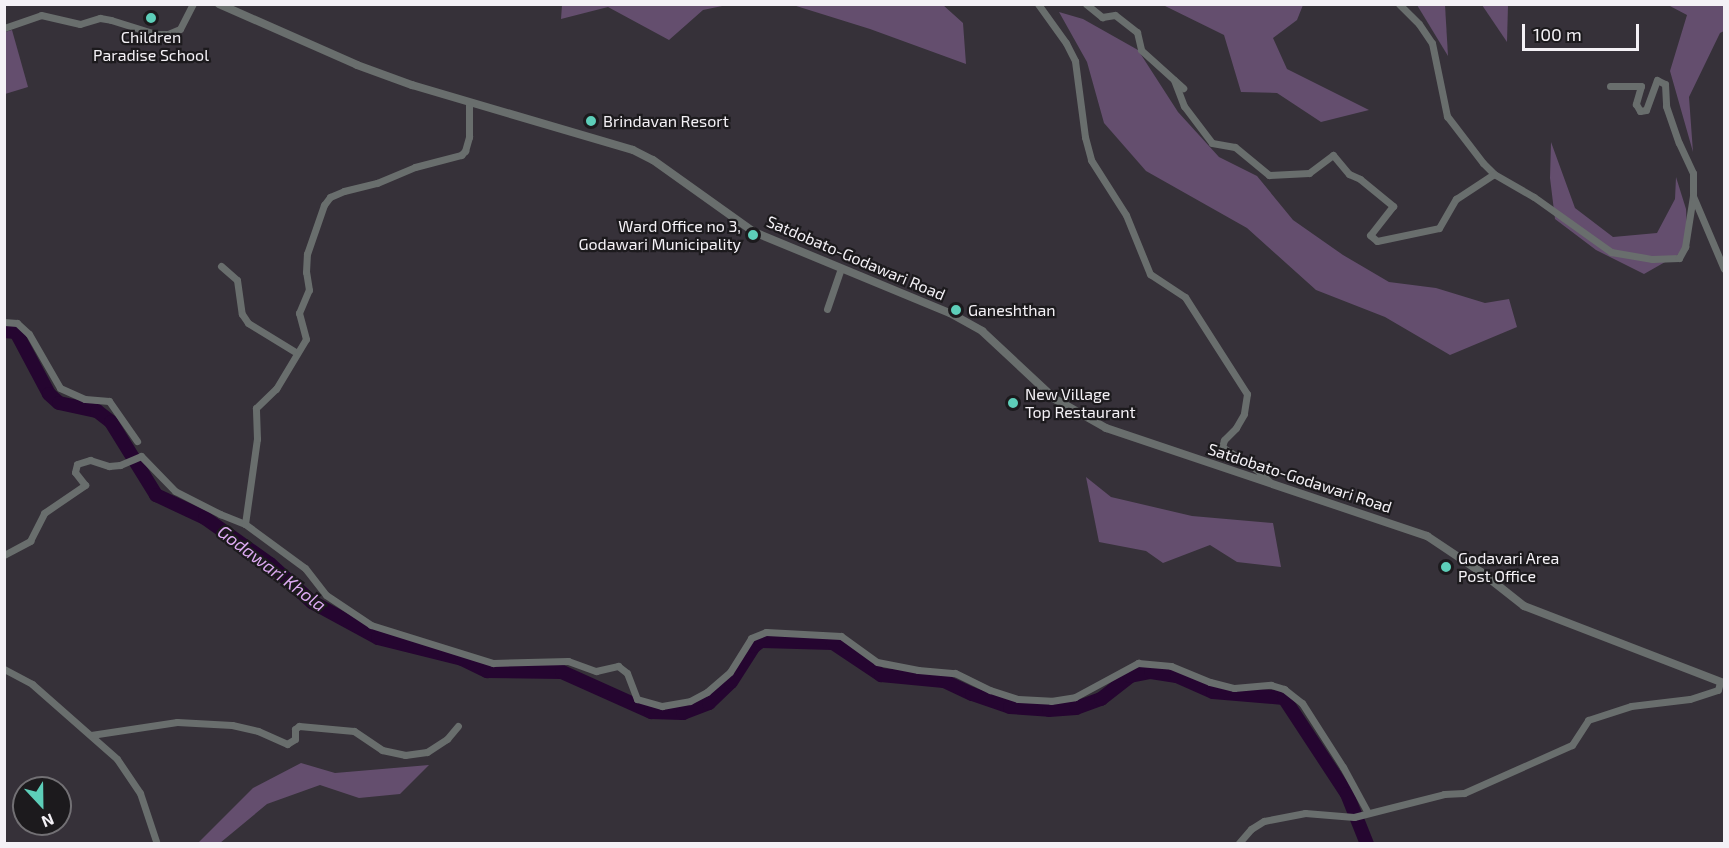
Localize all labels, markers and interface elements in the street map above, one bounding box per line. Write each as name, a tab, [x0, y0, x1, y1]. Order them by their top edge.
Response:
marker: Children Paradise School	[144, 11, 158, 25]
scale bar	[1525, 12, 1642, 50]
text: 100 m	[1533, 23, 1582, 45]
place label: Children Paradise School	[93, 27, 209, 65]
place label: Brindavan Resort	[603, 111, 729, 131]
marker: Brindavan Resort	[584, 114, 598, 128]
street label: Satdobato-Godawari Road	[764, 212, 948, 304]
place label: Ward Office no 3, Godawari Municipality	[578, 216, 741, 254]
marker: Ward Office no 3, Godawari Municipality	[746, 228, 760, 242]
place label: Ganeshthan	[968, 300, 1056, 320]
marker: Ganeshthan	[949, 303, 963, 317]
place label: New Village Top Restaurant	[1025, 384, 1136, 422]
marker: New Village Top Restaurant	[1006, 396, 1020, 410]
street label: Satdobato-Godawari Road	[1206, 439, 1394, 517]
water label: Godawari Khola	[214, 520, 330, 616]
place label: Godavari Area Post Office	[1458, 548, 1560, 586]
marker: Godavari Area Post Office	[1439, 560, 1453, 574]
north arrow	[12, 776, 72, 836]
text: N	[39, 810, 57, 832]

